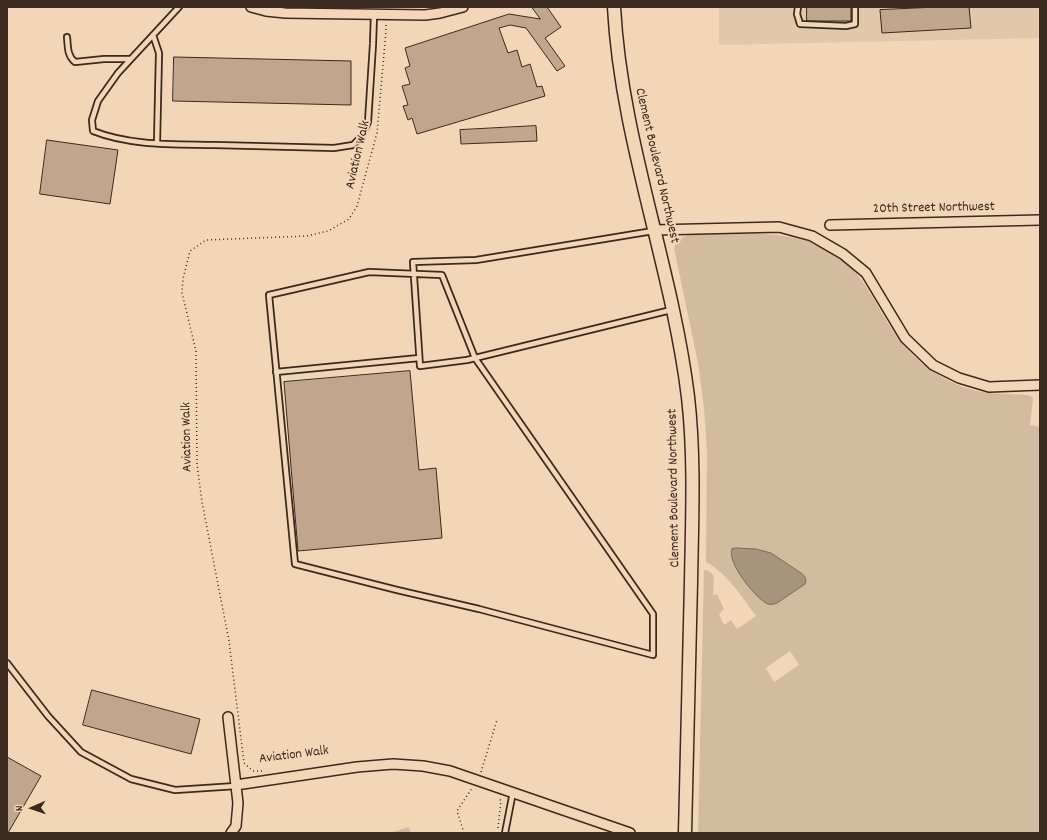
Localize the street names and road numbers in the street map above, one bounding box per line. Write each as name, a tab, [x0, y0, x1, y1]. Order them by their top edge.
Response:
street label: Clement Boulevard Northwest	[630, 87, 682, 245]
street label: Aviation Walk	[343, 119, 375, 191]
street label: 20th Street Northwest	[873, 200, 995, 218]
street label: Aviation Walk	[179, 402, 197, 472]
street label: Clement Boulevard Northwest	[665, 408, 685, 568]
street label: Aviation Walk	[258, 743, 330, 769]

